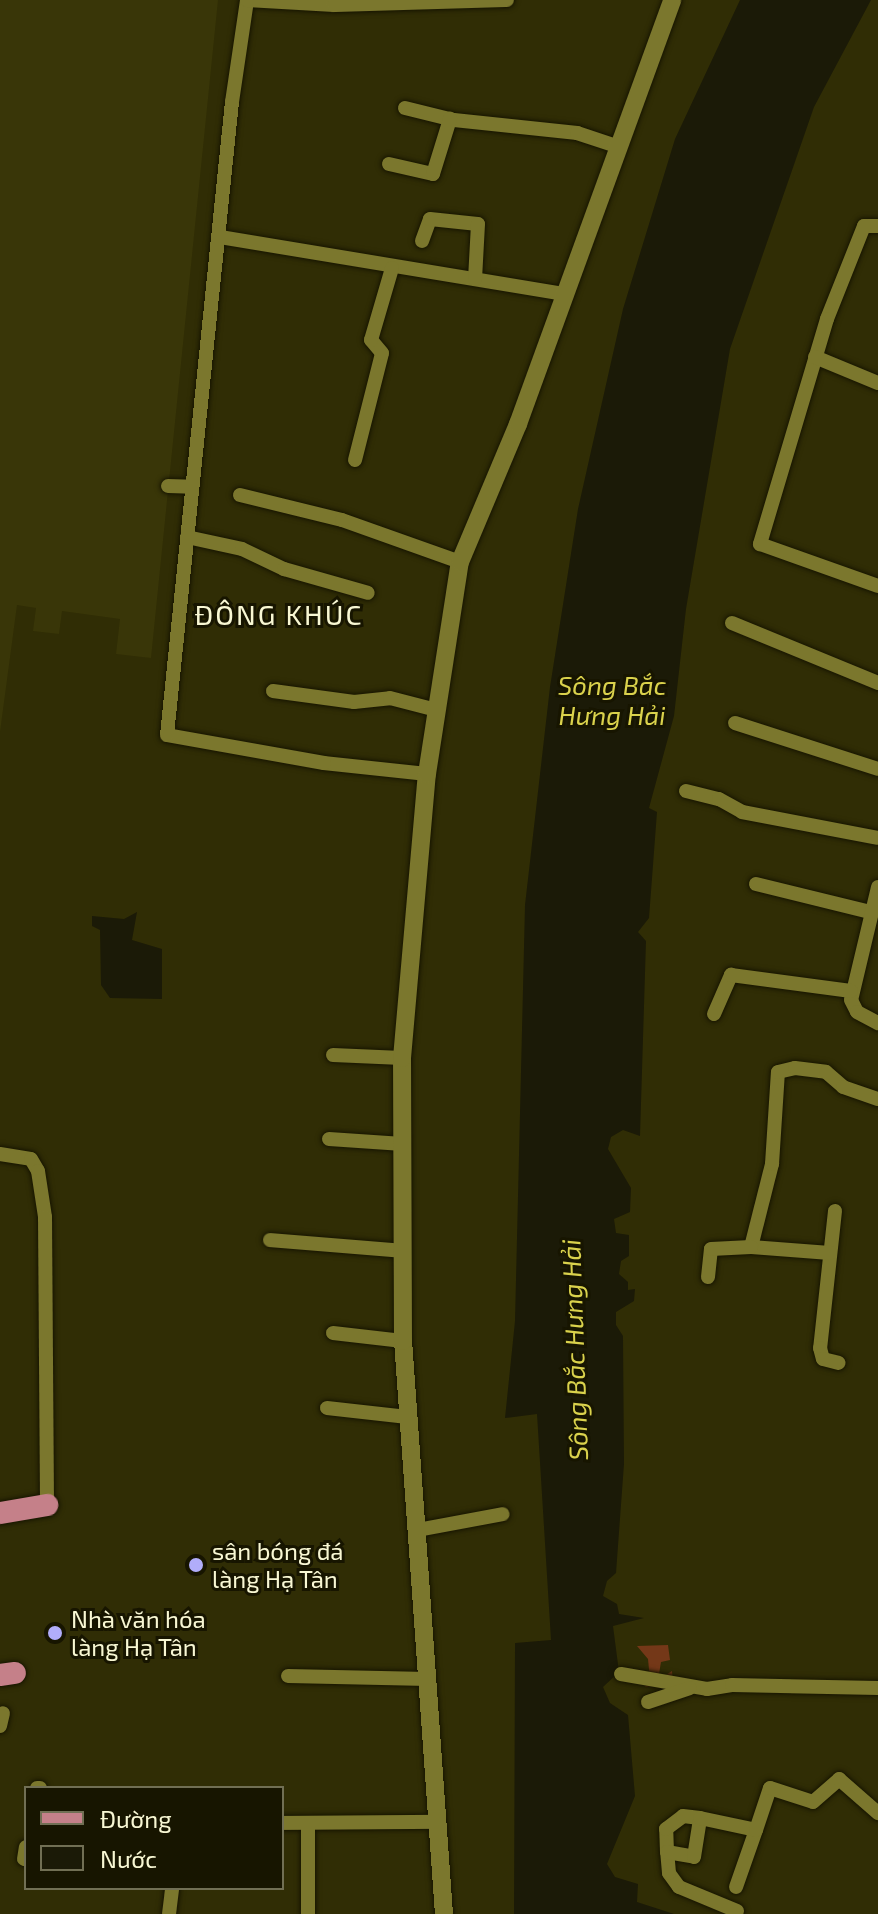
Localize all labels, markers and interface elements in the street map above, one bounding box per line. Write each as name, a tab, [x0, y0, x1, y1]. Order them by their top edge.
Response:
district label: ĐÔNG KHÚC	[195, 597, 363, 631]
water label: Sông Bắc Hưng Hải	[558, 669, 666, 730]
water label: Sông Bắc Hưng Hải	[555, 1239, 593, 1461]
place label: sân bóng đá làng Hạ Tân	[212, 1537, 343, 1593]
marker: sân bóng đá làng Hạ Tân	[187, 1556, 205, 1574]
place label: Nhà văn hóa làng Hạ Tân	[71, 1605, 206, 1661]
marker: Nhà văn hóa làng Hạ Tân	[46, 1624, 64, 1642]
legend	[24, 1786, 284, 1890]
text: Đường	[100, 1804, 172, 1833]
text: Nước	[100, 1844, 157, 1873]

